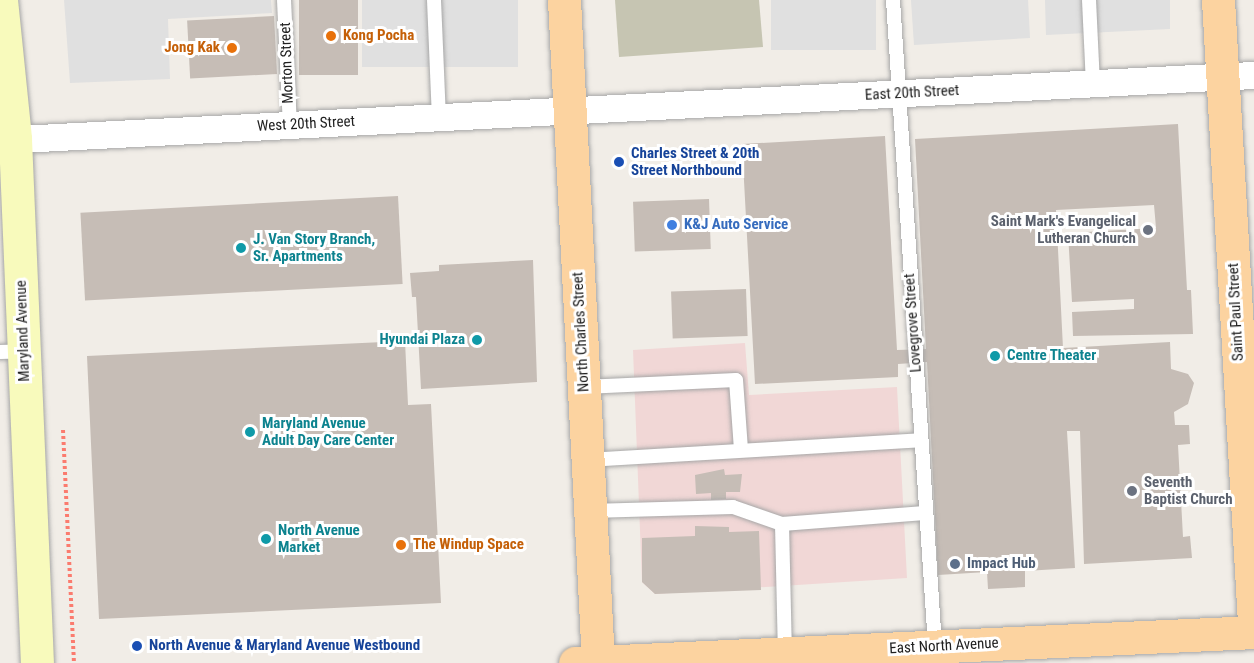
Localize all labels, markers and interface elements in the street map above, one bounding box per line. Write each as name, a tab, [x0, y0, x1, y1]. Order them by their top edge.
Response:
street label: Morton Street	[277, 22, 297, 104]
place label: Kong Pocha	[343, 27, 414, 45]
marker: Kong Pocha	[324, 29, 338, 43]
place label: Jong Kak	[164, 39, 220, 57]
marker: Jong Kak	[225, 41, 239, 55]
street label: East 20th Street	[864, 82, 960, 104]
street label: West 20th Street	[257, 112, 355, 136]
place label: Charles Street & 20th Street Northbound	[631, 144, 759, 179]
marker: Charles Street & 20th Street Northbound	[612, 155, 626, 169]
place label: Saint Mark's Evangelical Lutheran Church	[991, 212, 1136, 247]
place label: K&J Auto Service	[684, 216, 788, 234]
marker: K&J Auto Service	[665, 218, 679, 232]
marker: Saint Mark's Evangelical Lutheran Church	[1141, 223, 1155, 237]
place label: J. Van Story Branch, Sr. Apartments	[253, 230, 375, 265]
marker: J. Van Story Branch, Sr. Apartments	[234, 241, 248, 255]
street label: Saint Paul Street	[1224, 262, 1248, 362]
street label: North Charles Street	[569, 271, 593, 393]
street label: Lovegrove Street	[901, 273, 925, 373]
street label: Maryland Avenue	[12, 280, 34, 382]
place label: Hyundai Plaza	[379, 331, 465, 349]
marker: Hyundai Plaza	[470, 333, 484, 347]
place label: Centre Theater	[1007, 347, 1097, 365]
marker: Centre Theater	[988, 349, 1002, 363]
place label: Maryland Avenue Adult Day Care Center	[262, 414, 394, 449]
marker: Maryland Avenue Adult Day Care Center	[243, 425, 257, 439]
place label: Seventh Baptist Church	[1144, 473, 1233, 508]
marker: Seventh Baptist Church	[1125, 484, 1139, 498]
place label: North Avenue Market	[278, 521, 360, 556]
marker: North Avenue Market	[259, 532, 273, 546]
place label: The Windup Space	[413, 536, 524, 554]
marker: The Windup Space	[394, 538, 408, 552]
place label: Impact Hub	[967, 555, 1036, 573]
marker: Impact Hub	[948, 557, 962, 571]
street label: East North Avenue	[889, 634, 999, 658]
place label: North Avenue & Maryland Avenue Westbound	[149, 637, 420, 655]
marker: North Avenue & Maryland Avenue Westbound	[130, 639, 144, 653]

